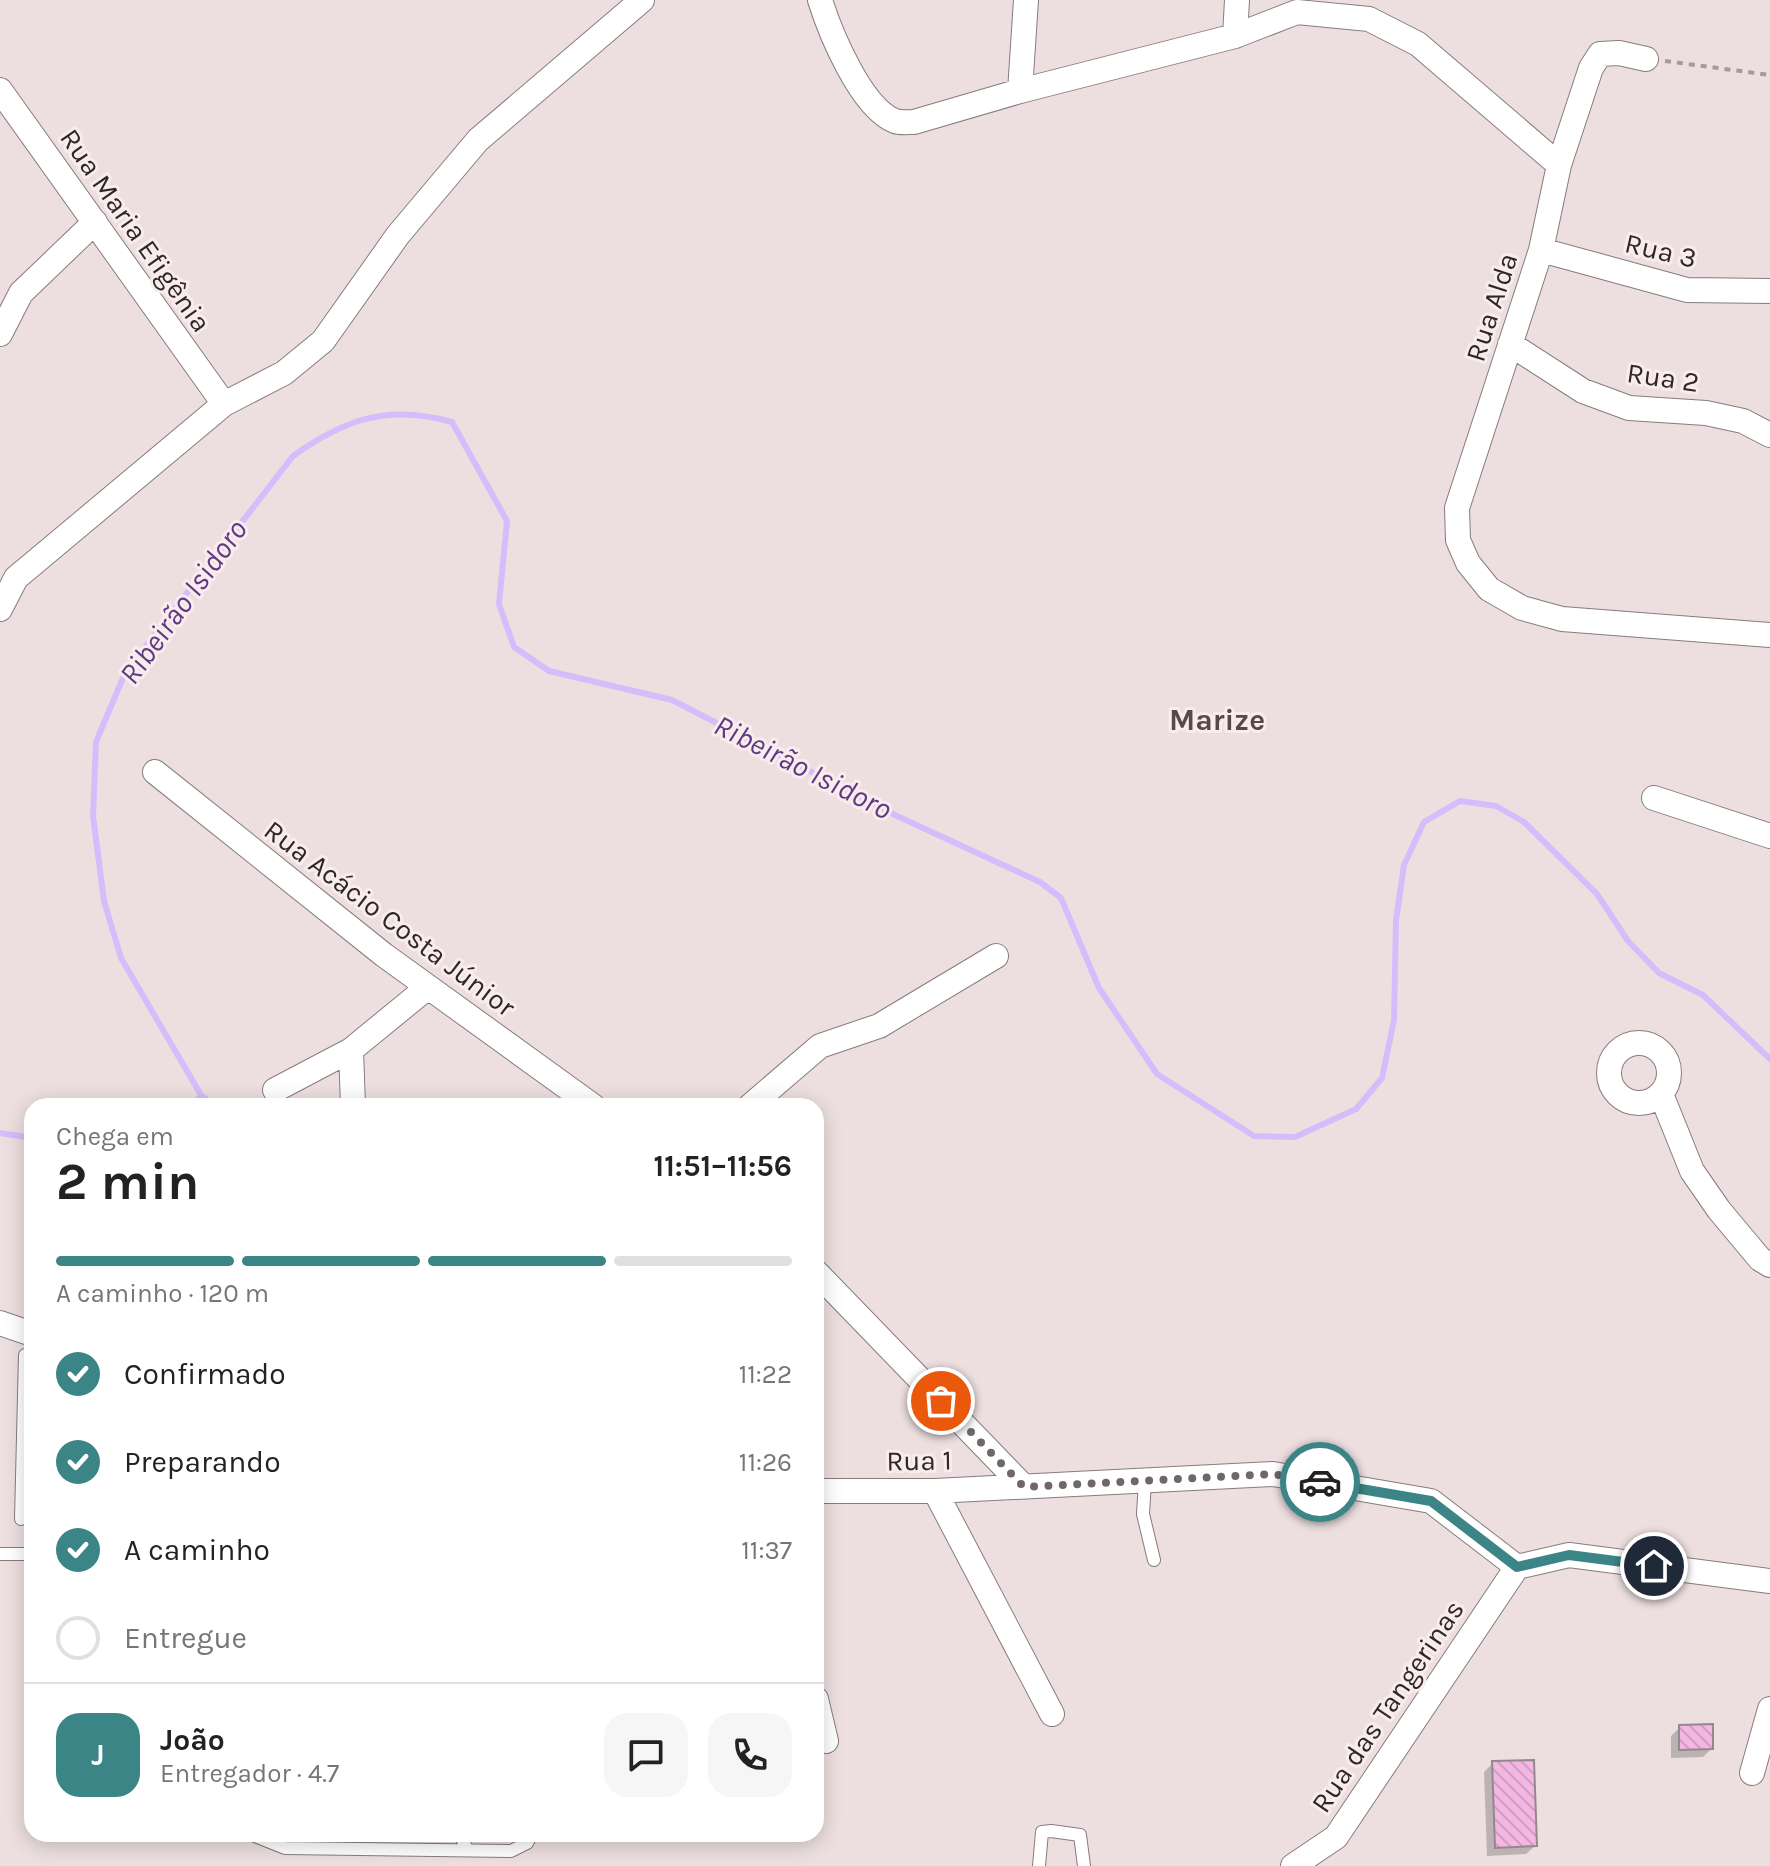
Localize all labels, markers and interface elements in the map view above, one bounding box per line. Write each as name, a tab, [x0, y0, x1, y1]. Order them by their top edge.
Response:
street label: Rua Maria Efigênia	[53, 122, 218, 338]
street label: Rua 3	[1622, 226, 1700, 275]
street label: Rua Alda	[1458, 249, 1524, 366]
street label: Rua 2	[1625, 356, 1701, 399]
water label: Ribeirão Isidoro	[111, 513, 255, 691]
district label: Marize	[1169, 702, 1265, 738]
water label: Ribeirão Isidoro	[708, 707, 898, 827]
street label: Rua Acácio Costa Júnior	[258, 813, 522, 1024]
text: Chega em	[56, 1121, 174, 1152]
text: 11:51–11:56	[653, 1148, 792, 1184]
text: 2 min	[56, 1151, 199, 1212]
text: A caminho · 120 m	[56, 1278, 269, 1309]
icon: check	[56, 1352, 100, 1396]
text: Confirmado	[124, 1356, 286, 1392]
text: 11:22	[739, 1359, 792, 1390]
pin	[907, 1367, 975, 1435]
icon: bag	[919, 1379, 963, 1423]
icon: check	[56, 1440, 100, 1484]
courier	[1280, 1442, 1360, 1522]
street label: Rua 1	[886, 1443, 952, 1478]
text: Preparando	[124, 1444, 281, 1480]
text: 11:26	[739, 1447, 792, 1478]
icon: car	[1298, 1460, 1342, 1504]
icon: check	[56, 1528, 100, 1572]
text: A caminho	[124, 1532, 270, 1568]
pin	[1620, 1532, 1688, 1600]
text: 11:37	[741, 1535, 792, 1566]
icon: home	[1632, 1544, 1676, 1588]
street label: Rua das Tangerinas	[1304, 1594, 1471, 1819]
text: Entregue	[124, 1620, 247, 1656]
button: chat	[604, 1713, 688, 1797]
button: phone	[708, 1713, 792, 1797]
text: João	[160, 1722, 225, 1758]
text: J	[91, 1737, 105, 1773]
text: Entregador · 4.7	[160, 1758, 339, 1789]

